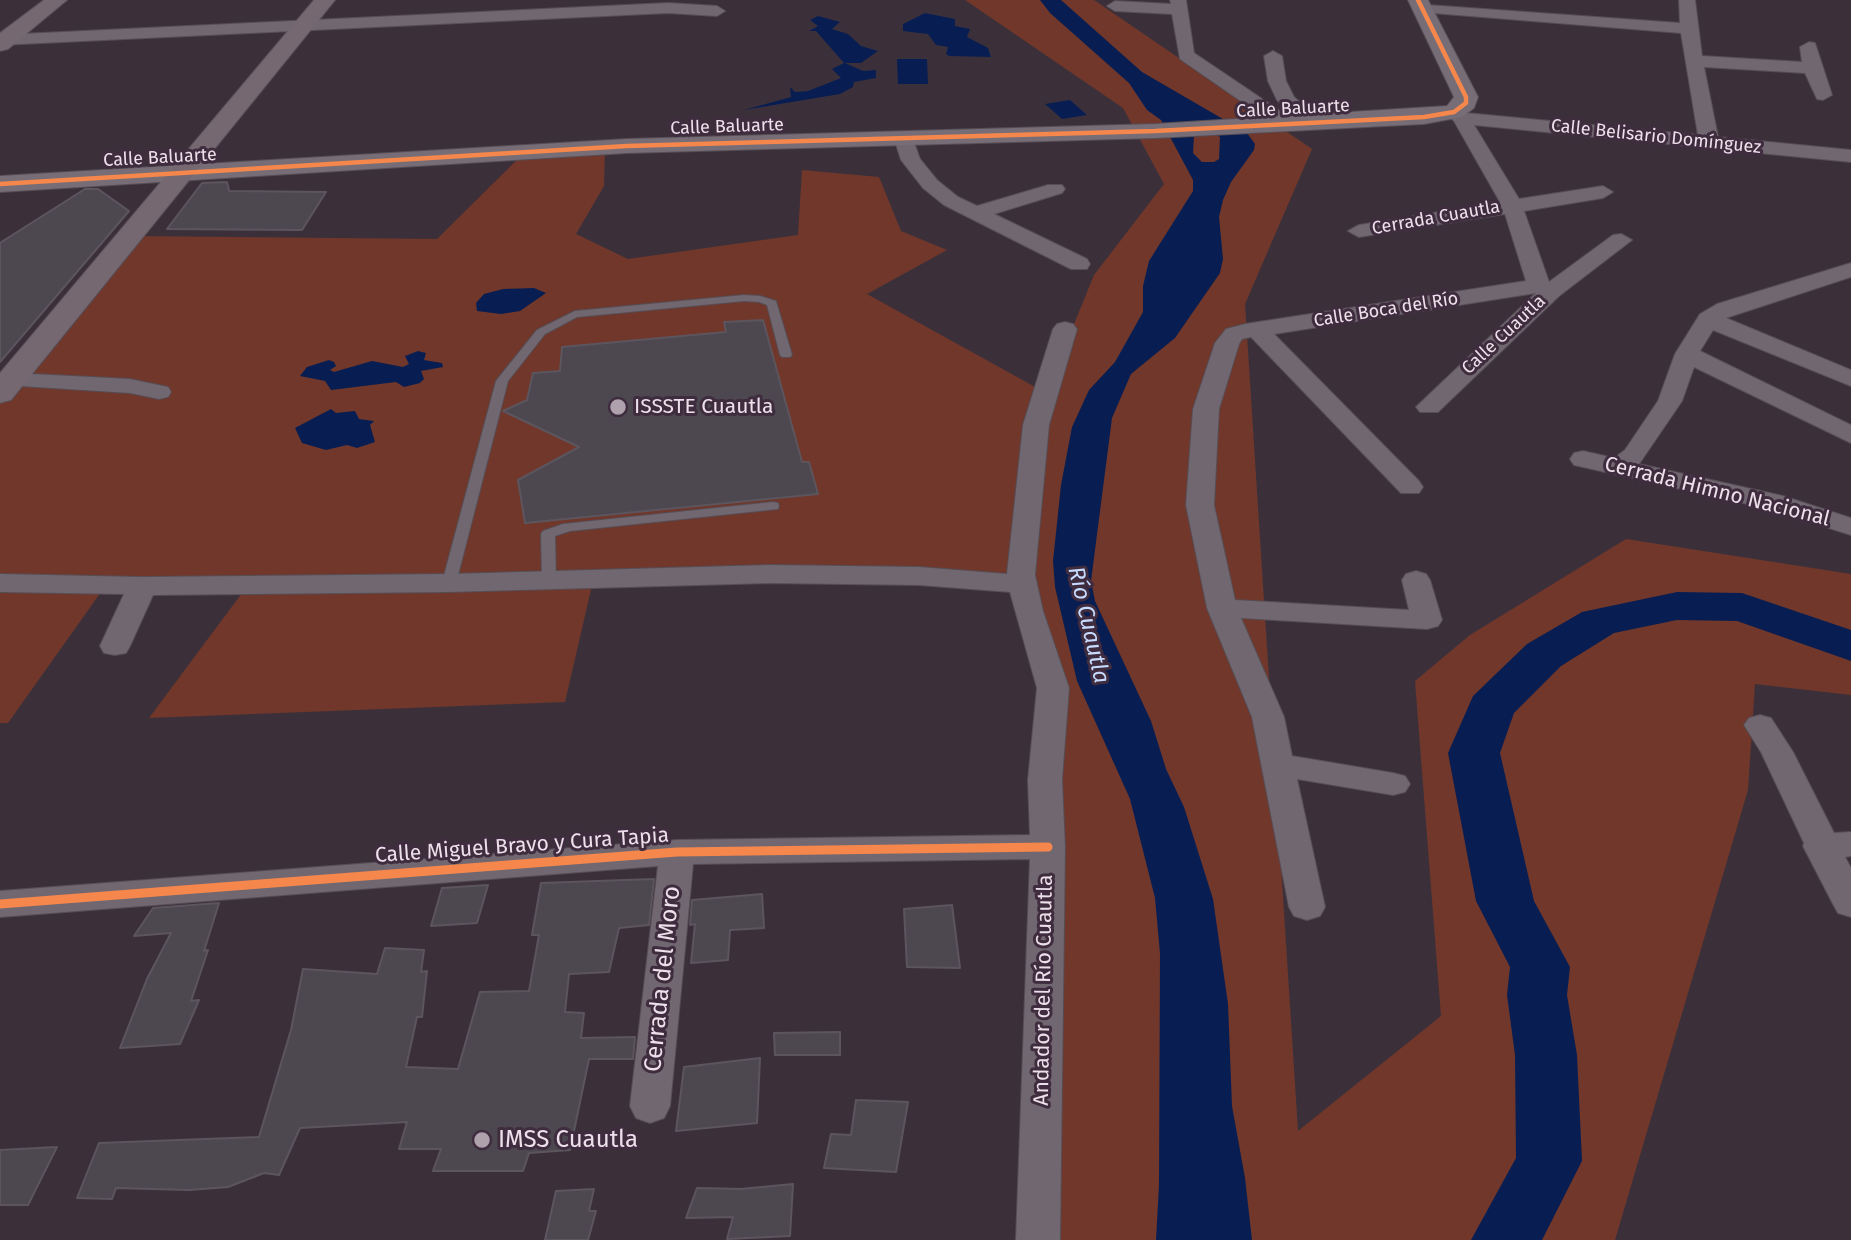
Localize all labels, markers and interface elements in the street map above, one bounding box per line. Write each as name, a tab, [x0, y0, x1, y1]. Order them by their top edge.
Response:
street label: Calle Baluarte	[1236, 95, 1350, 123]
street label: Calle Baluarte	[670, 114, 784, 140]
street label: Calle Belisario Domínguez	[1550, 115, 1762, 159]
street label: Calle Baluarte	[103, 144, 217, 172]
street label: Cerrada Cuautla	[1370, 196, 1502, 240]
street label: Calle Boca del Río	[1312, 288, 1460, 332]
street label: Calle Cuautla	[1458, 291, 1550, 379]
place label: ISSSTE Cuautla	[634, 394, 773, 420]
marker: ISSSTE Cuautla	[608, 397, 628, 417]
street label: Cerrada Himno Nacional	[1602, 452, 1832, 532]
water label: Río Cuautla	[1061, 564, 1115, 686]
street label: Calle Miguel Bravo y Cura Tapia	[374, 823, 670, 869]
street label: Andador del Río Cuautla	[1029, 874, 1059, 1106]
street label: Cerrada del Moro	[639, 885, 687, 1073]
place label: IMSS Cuautla	[498, 1126, 638, 1154]
marker: IMSS Cuautla	[472, 1130, 492, 1150]

